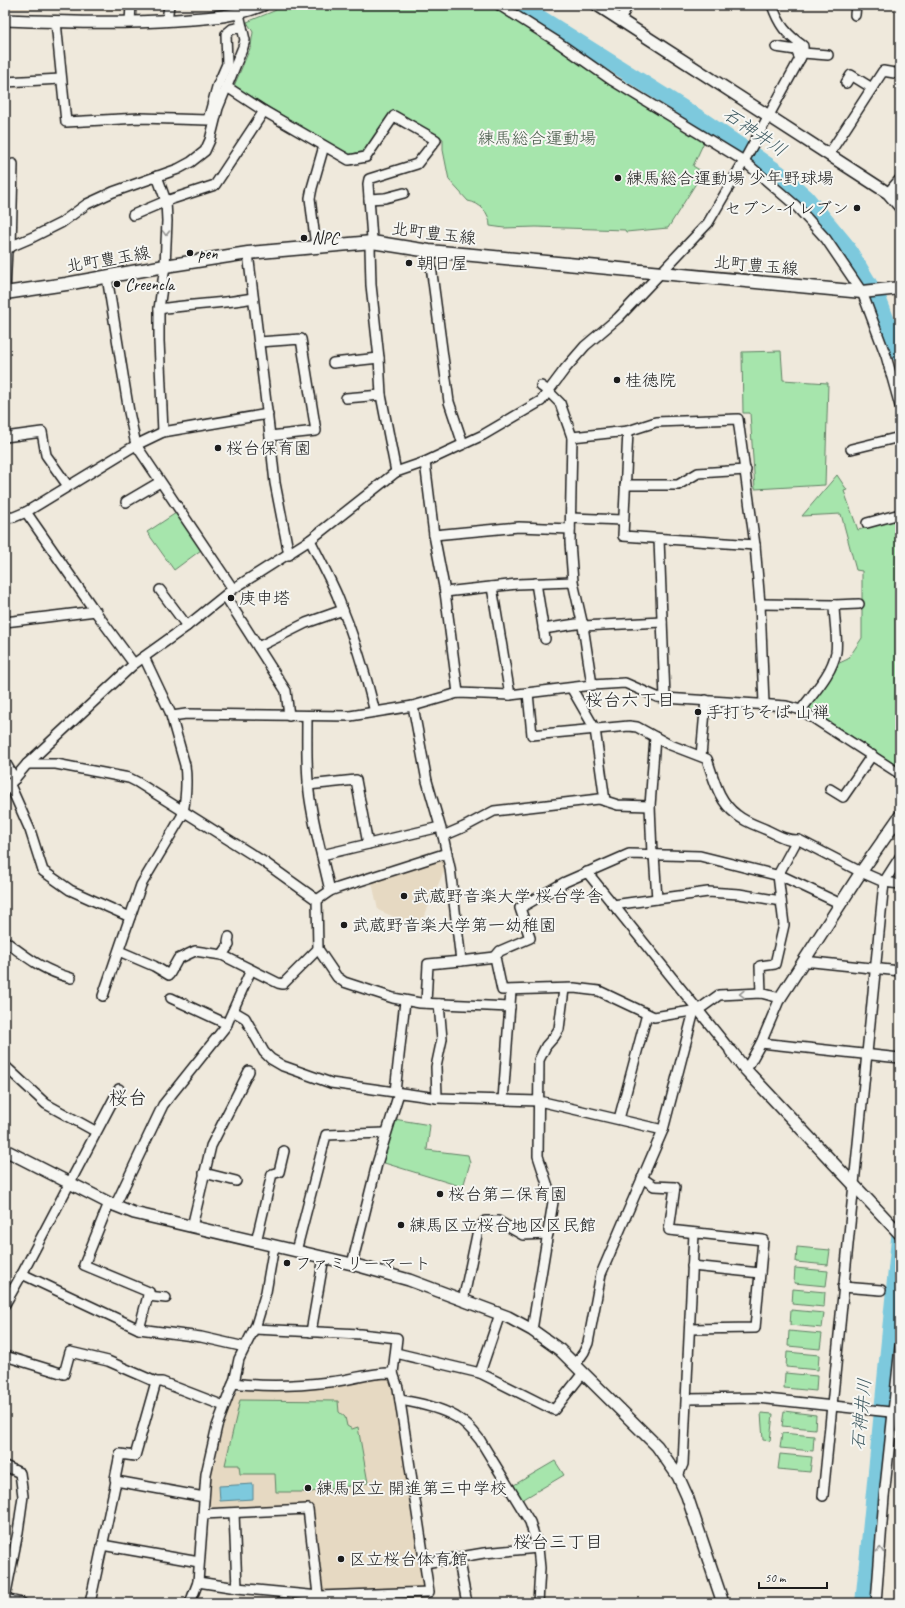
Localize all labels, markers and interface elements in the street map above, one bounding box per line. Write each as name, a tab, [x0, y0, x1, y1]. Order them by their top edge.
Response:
water label: 石神井川	[719, 103, 791, 161]
park label: 練馬総合運動場	[478, 128, 597, 149]
place label: 練馬総合運動場 少年野球場	[626, 168, 834, 189]
marker: 練馬総合運動場 少年野球場	[613, 173, 623, 183]
place label: セブン-イレブン	[724, 198, 849, 219]
marker: セブン-イレブン	[852, 203, 862, 213]
street label: 北町豊玉線	[390, 218, 477, 249]
place label: NPC	[312, 228, 340, 249]
one-way arrow	[162, 230, 171, 236]
marker: NPC	[299, 233, 309, 243]
street label: 北町豊玉線	[64, 242, 152, 277]
place label: pen	[198, 243, 218, 264]
marker: pen	[185, 248, 195, 258]
street label: 北町豊玉線	[713, 251, 799, 280]
place label: 朝日屋	[417, 253, 468, 274]
marker: 朝日屋	[404, 258, 414, 268]
place label: Creencla	[125, 274, 176, 295]
marker: Creencla	[112, 279, 122, 289]
place label: 桂徳院	[625, 370, 676, 391]
marker: 桂徳院	[612, 375, 622, 385]
place label: 桜台保育園	[226, 438, 311, 459]
marker: 桜台保育園	[213, 443, 223, 453]
place label: 庚申塔	[239, 588, 290, 609]
marker: 庚申塔	[226, 593, 236, 603]
district label: 桜台六丁目	[585, 689, 675, 711]
place label: 手打ちそば 山禅	[706, 702, 829, 723]
marker: 手打ちそば 山禅	[693, 707, 703, 717]
place label: 武蔵野音楽大学 桜台学舎	[412, 886, 603, 907]
marker: 武蔵野音楽大学 桜台学舎	[399, 891, 409, 901]
place label: 武蔵野音楽大学第一幼稚園	[352, 915, 556, 936]
marker: 武蔵野音楽大学第一幼稚園	[339, 920, 349, 930]
one-way arrow	[739, 990, 745, 998]
district label: 桜台	[109, 1086, 147, 1110]
place label: 桜台第二保育園	[448, 1184, 567, 1205]
marker: 桜台第二保育園	[435, 1189, 445, 1199]
place label: 練馬区立桜台地区区民館	[409, 1215, 596, 1236]
marker: 練馬区立桜台地区区民館	[396, 1220, 406, 1230]
place label: ファミリーマート	[295, 1253, 431, 1274]
marker: ファミリーマート	[282, 1258, 292, 1268]
water label: 石神井川	[846, 1377, 876, 1451]
place label: 練馬区立 開進第三中学校	[316, 1478, 507, 1499]
marker: 練馬区立 開進第三中学校	[303, 1483, 313, 1493]
district label: 桜台三丁目	[513, 1531, 603, 1553]
one-way arrow	[875, 1547, 884, 1553]
place label: 区立桜台体育館	[349, 1549, 468, 1570]
marker: 区立桜台体育館	[336, 1554, 346, 1564]
scale bar	[759, 1564, 827, 1590]
text: 50 m	[765, 1570, 787, 1586]

